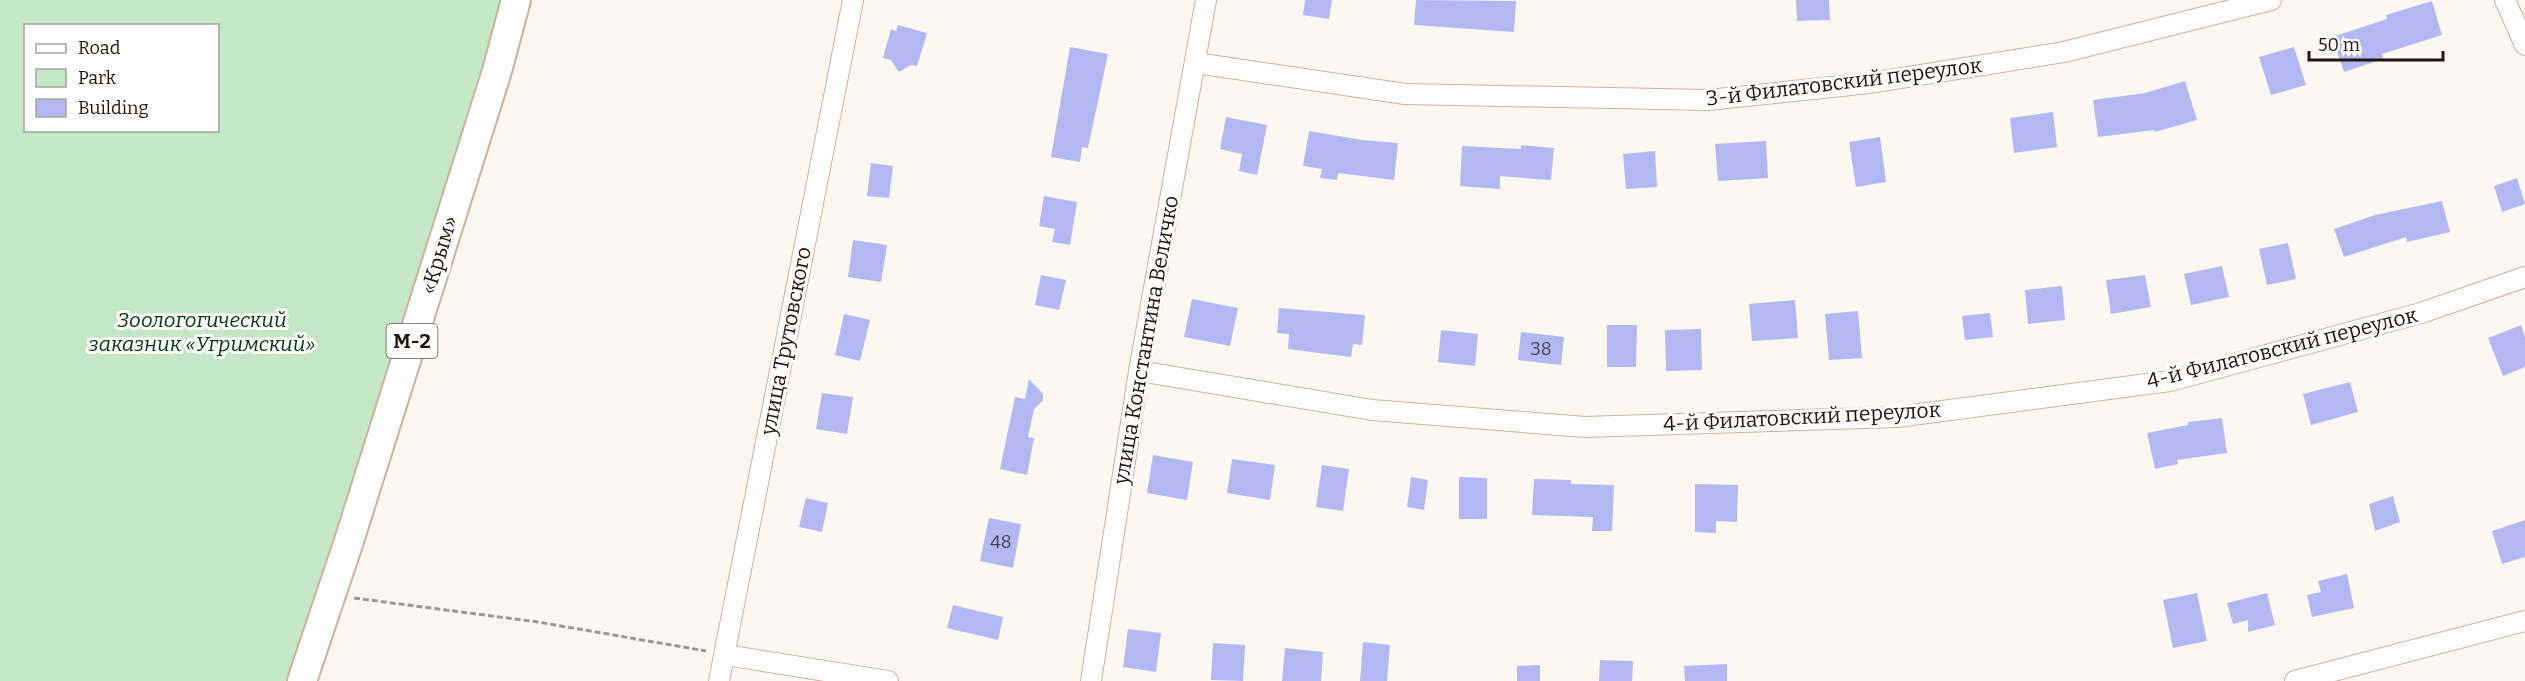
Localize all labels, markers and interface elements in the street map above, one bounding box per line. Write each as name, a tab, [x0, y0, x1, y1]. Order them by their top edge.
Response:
legend	[24, 24, 219, 132]
scale bar	[2309, 24, 2442, 62]
text: 50 m	[2318, 34, 2360, 56]
text: Road	[78, 37, 121, 59]
street label: 3-й Филатовский переулок	[1705, 52, 1984, 112]
text: Park	[78, 67, 117, 89]
text: Building	[78, 97, 149, 119]
street label: улица Константина Величко	[1108, 194, 1184, 487]
street label: «Крым»	[415, 213, 463, 297]
street label: улица Трутовского	[755, 245, 817, 438]
street label: 4-й Филатовский переулок	[2144, 302, 2421, 394]
park label: Зоологогический заказник «Угримский»	[89, 307, 315, 357]
road number: М-2	[386, 324, 438, 358]
house number: 38	[1530, 338, 1552, 360]
street label: 4-й Филатовский переулок	[1662, 397, 1942, 437]
house number: 48	[990, 531, 1012, 553]

